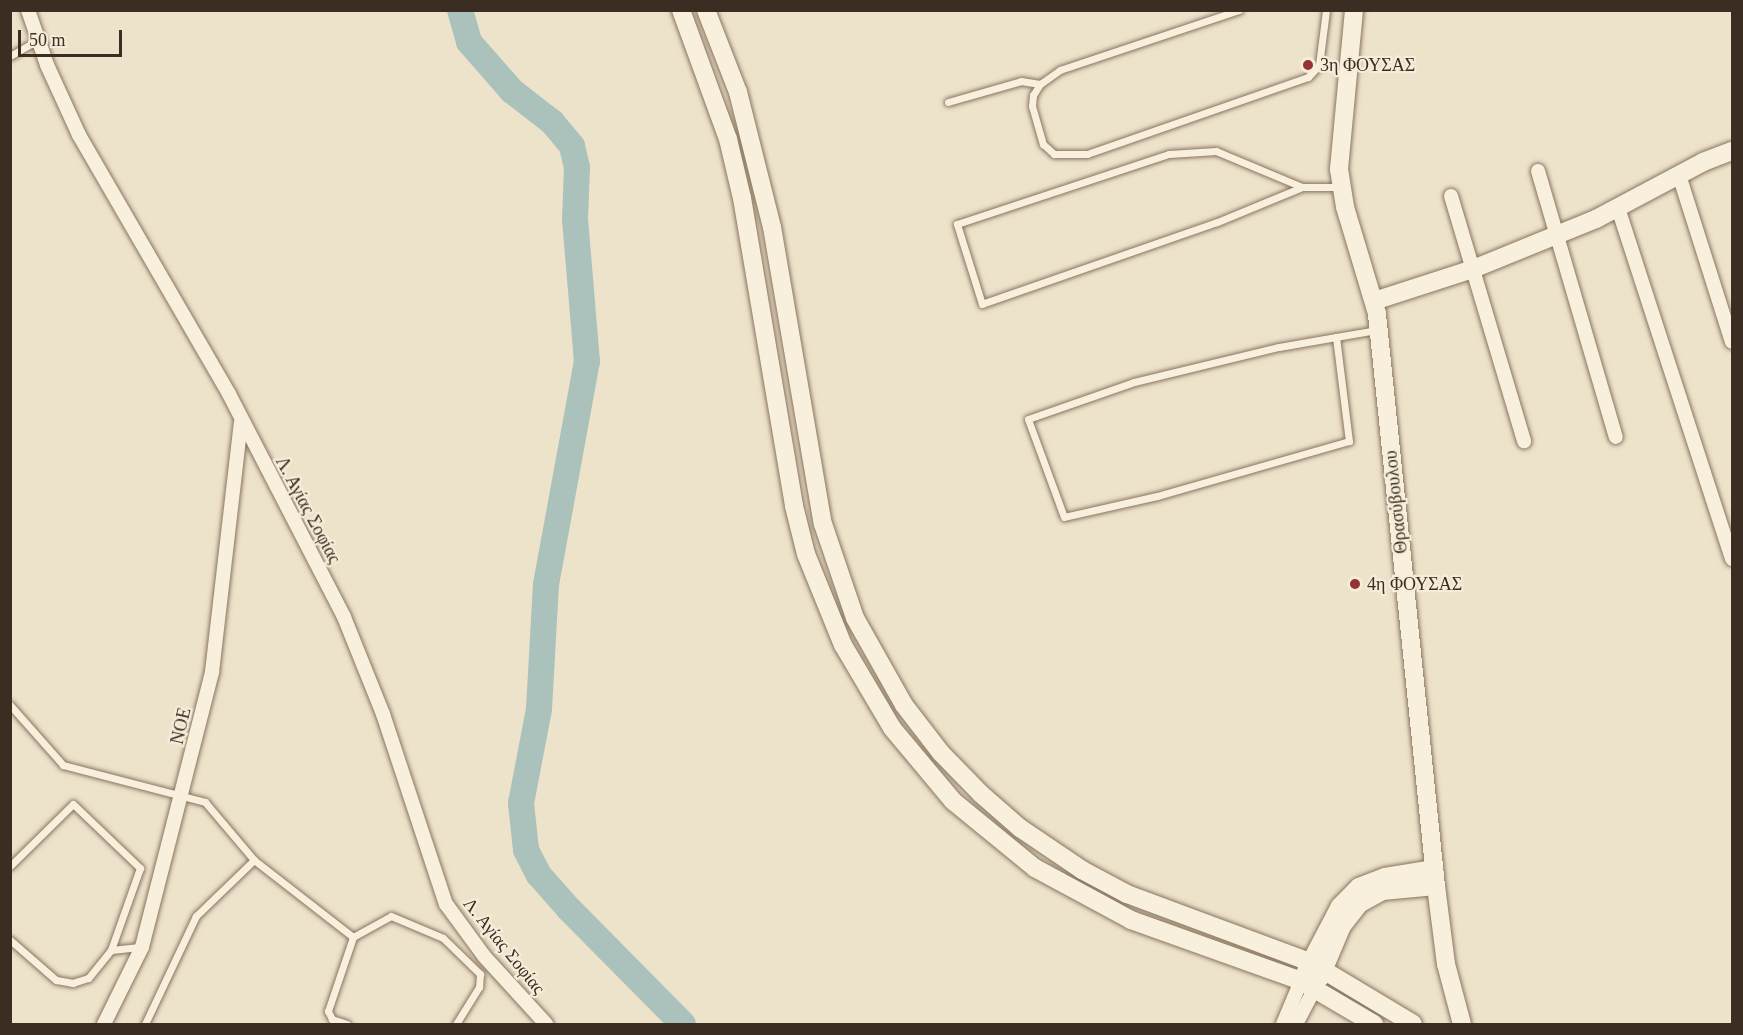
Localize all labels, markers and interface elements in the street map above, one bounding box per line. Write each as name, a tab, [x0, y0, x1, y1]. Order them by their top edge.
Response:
scale bar	[21, 18, 124, 56]
text: 50 m	[29, 30, 66, 50]
place label: 3η ΦΟΥΣΑΣ	[1320, 54, 1415, 76]
marker: 3η ΦΟΥΣΑΣ	[1301, 58, 1315, 72]
street label: Θρασύβουλου	[1380, 449, 1412, 555]
street label: Λ. Αγίας Σοφίας	[271, 452, 345, 568]
place label: 4η ΦΟΥΣΑΣ	[1367, 573, 1462, 595]
marker: 4η ΦΟΥΣΑΣ	[1348, 577, 1362, 591]
street label: NOE	[166, 706, 196, 746]
street label: Λ. Αγίας Σοφίας	[458, 893, 550, 999]

